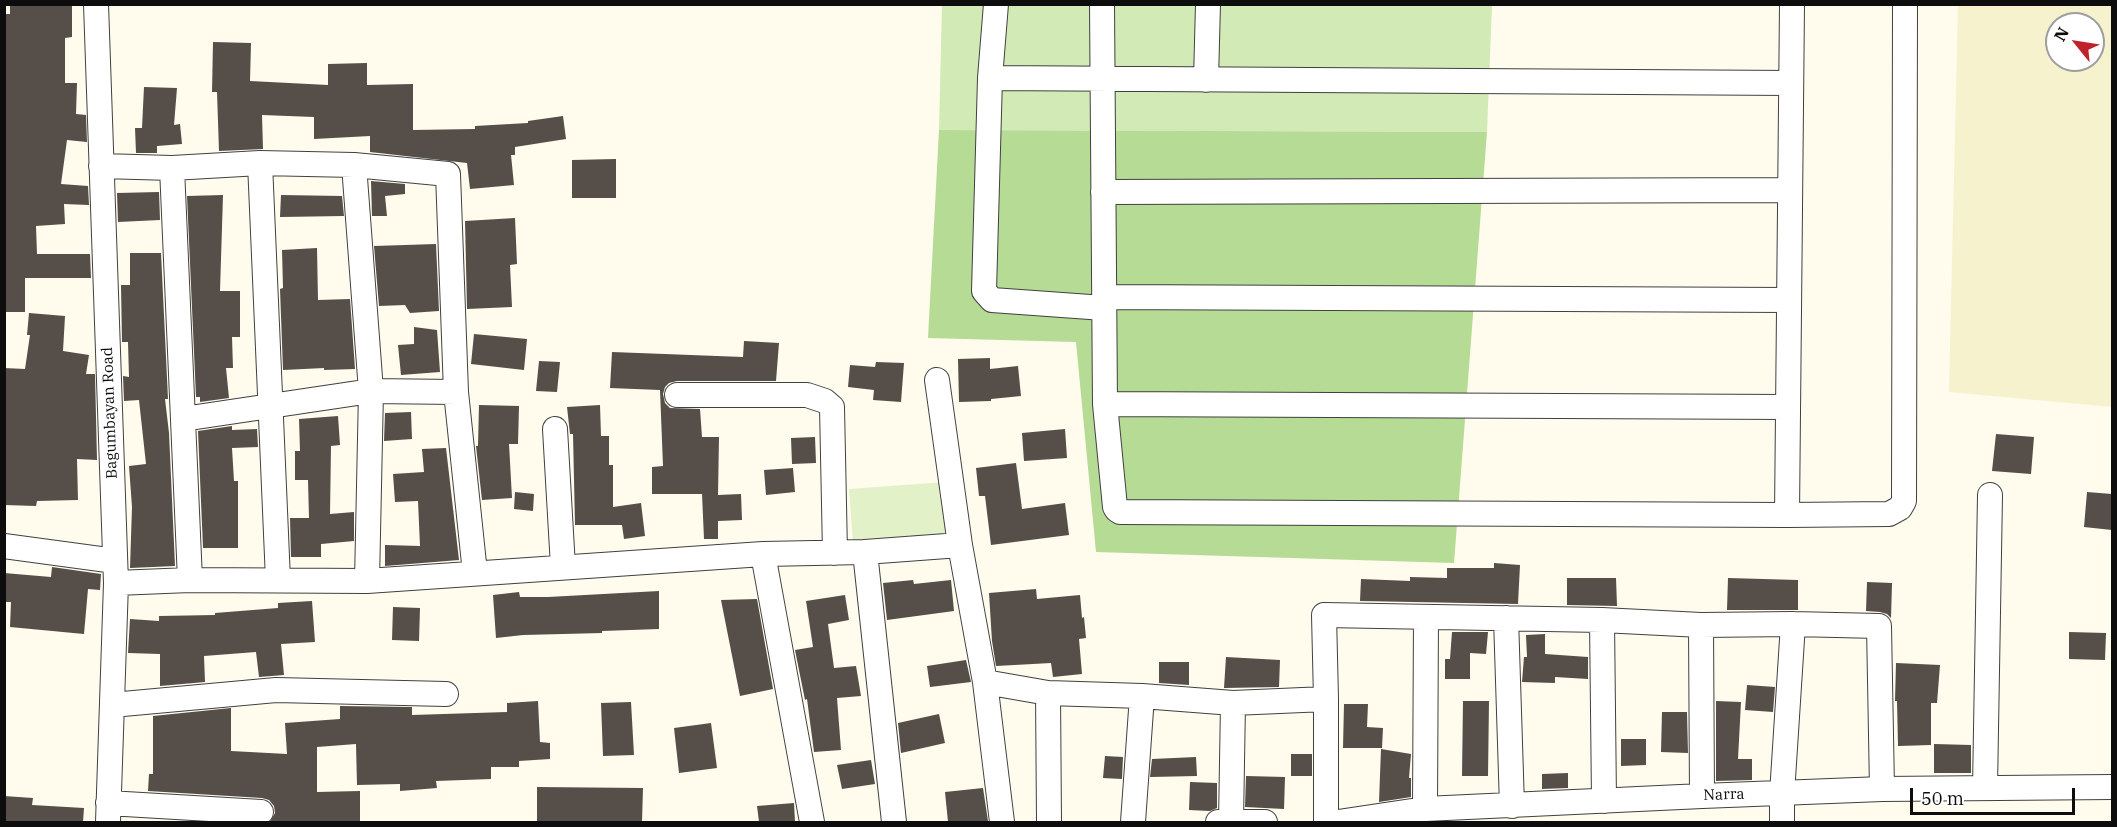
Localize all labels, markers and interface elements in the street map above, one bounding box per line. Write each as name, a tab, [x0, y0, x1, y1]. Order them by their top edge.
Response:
north arrow	[2045, 12, 2105, 72]
text: N	[2049, 24, 2073, 44]
street label: Bagumbayan Road	[99, 347, 121, 479]
scale bar	[1913, 776, 2078, 814]
street label: Narra	[1703, 785, 1745, 805]
text: 50 m	[1921, 787, 1964, 810]

